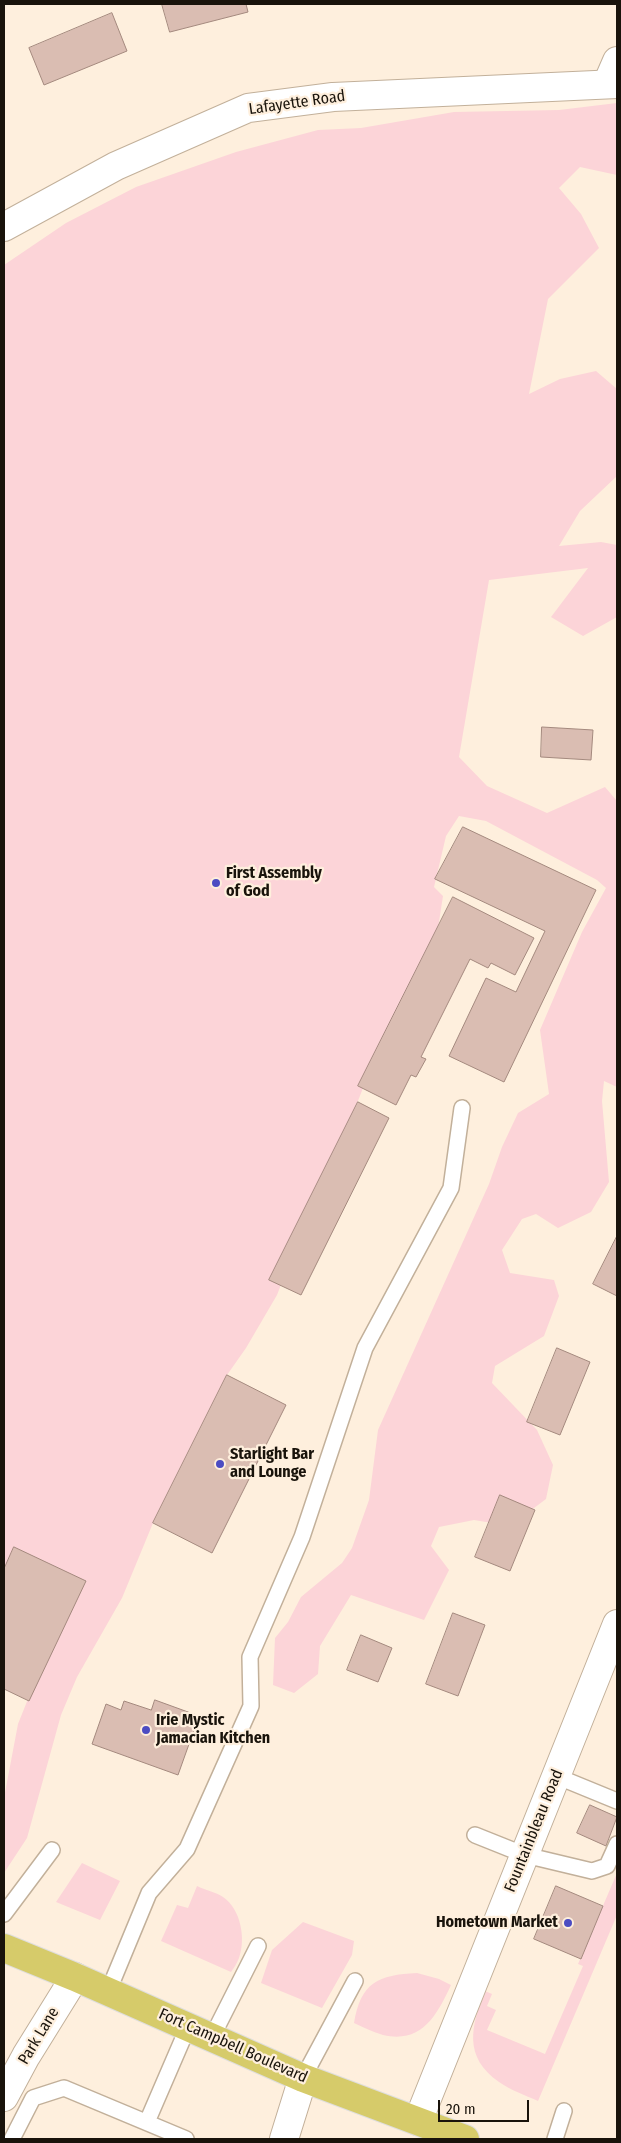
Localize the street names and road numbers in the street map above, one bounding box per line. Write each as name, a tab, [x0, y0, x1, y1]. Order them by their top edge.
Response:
street label: Lafayette Road	[248, 87, 346, 119]
street label: Fountainbleau Road	[501, 1767, 567, 1895]
street label: Park Lane	[14, 2004, 64, 2068]
street label: Fort Campbell Boulevard	[156, 2005, 310, 2087]

